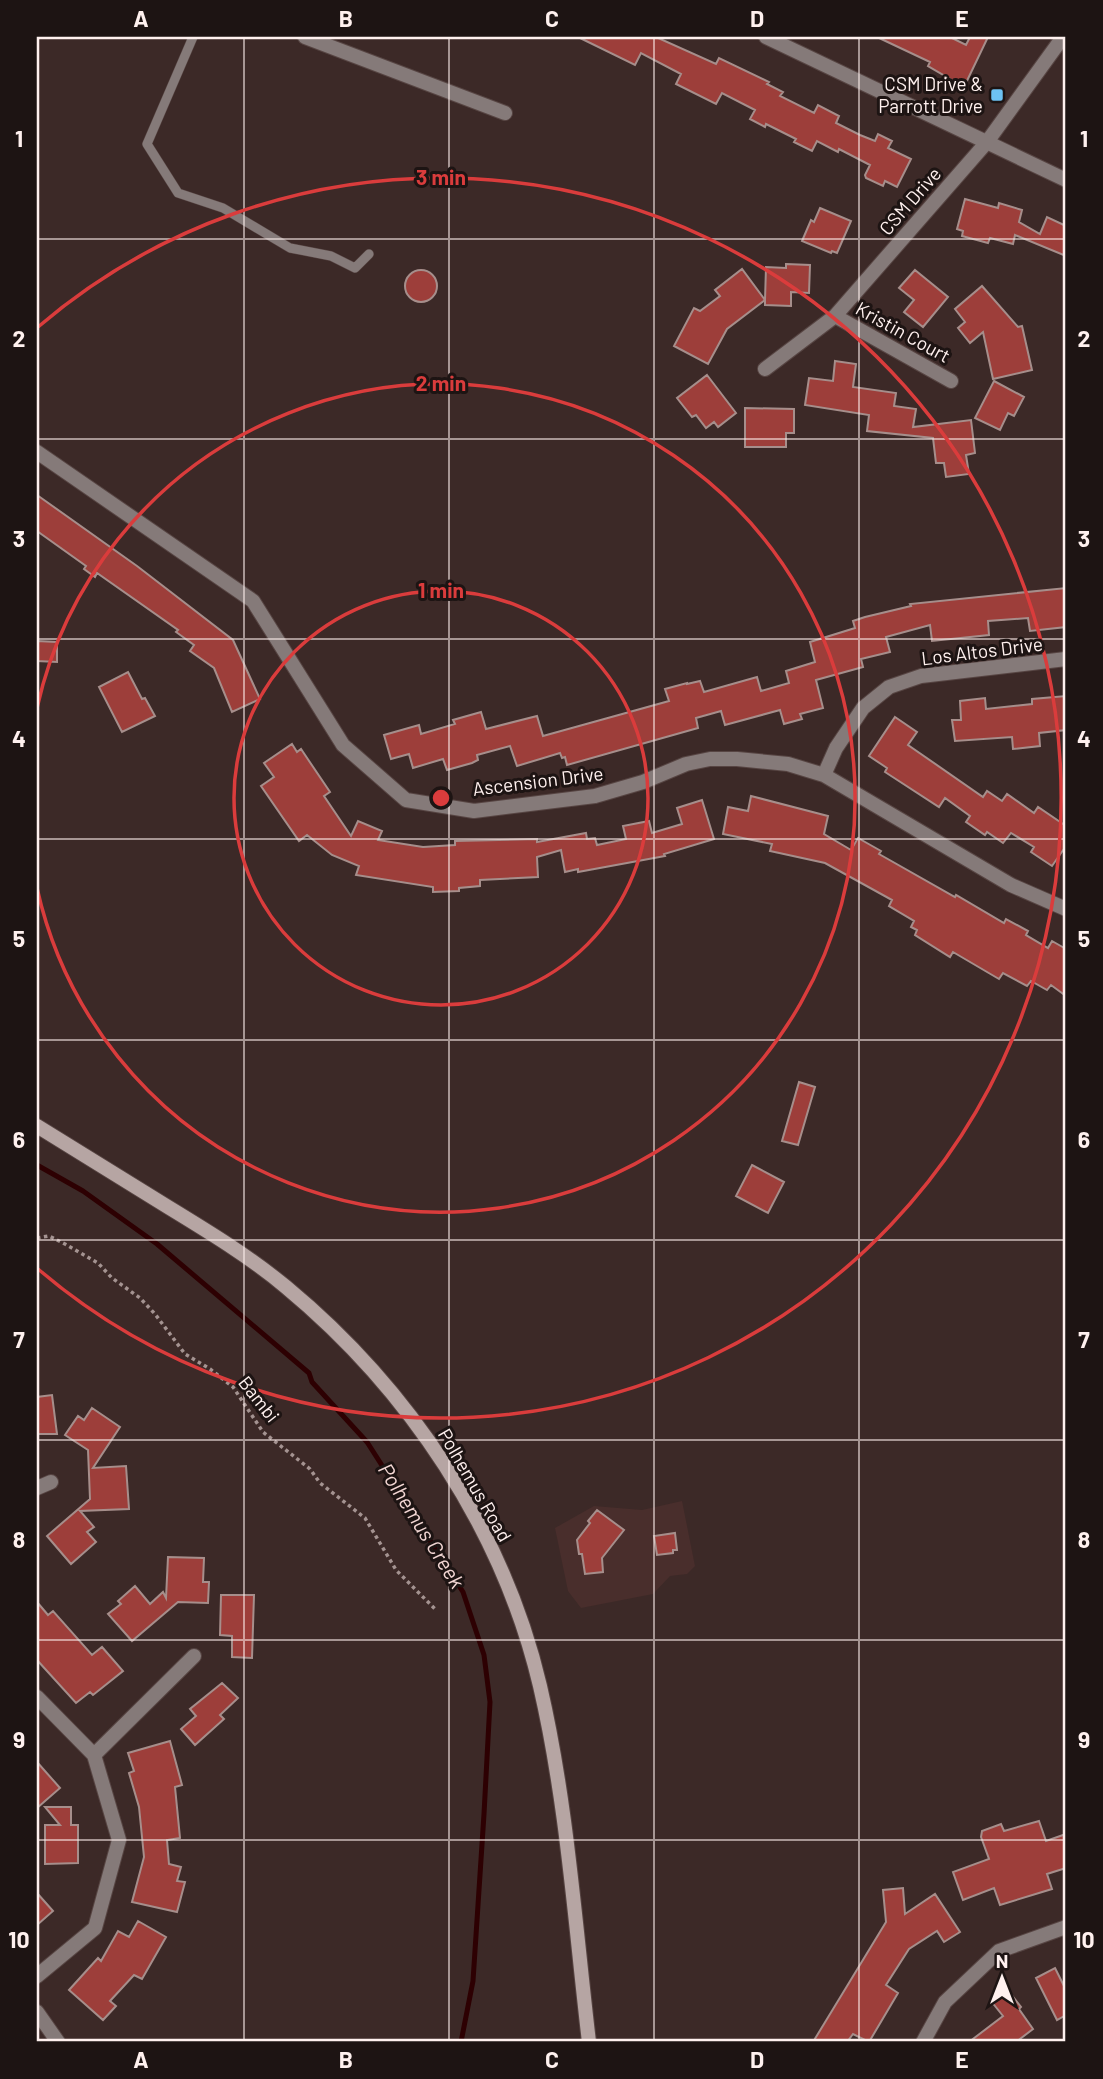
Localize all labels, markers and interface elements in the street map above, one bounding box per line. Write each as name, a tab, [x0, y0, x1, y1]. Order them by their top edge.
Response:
text: A	[133, 4, 149, 32]
text: B	[339, 4, 353, 32]
text: C	[545, 4, 559, 32]
text: D	[750, 4, 764, 32]
text: E	[955, 4, 969, 32]
place label: CSM Drive & Parrott Drive	[878, 72, 983, 117]
marker: CSM Drive & Parrott Drive	[989, 87, 1005, 103]
text: 1	[15, 124, 23, 152]
text: 1	[1080, 124, 1088, 152]
street label: CSM Drive	[874, 162, 945, 239]
text: 3 min	[416, 164, 466, 189]
street label: Kristin Court	[852, 296, 954, 367]
text: 2	[13, 324, 25, 352]
text: 2	[1078, 324, 1090, 352]
text: 2 min	[416, 370, 466, 395]
text: 3	[13, 524, 25, 552]
text: 3	[1078, 524, 1090, 552]
text: 1 min	[418, 577, 464, 602]
street label: Los Altos Drive	[920, 632, 1044, 669]
text: 4	[12, 724, 26, 752]
text: 4	[1077, 724, 1091, 752]
street label: Ascension Drive	[471, 761, 605, 800]
centre of rings	[429, 786, 453, 810]
text: 5	[13, 924, 25, 952]
text: 5	[1078, 924, 1090, 952]
text: 6	[13, 1125, 25, 1153]
text: 6	[1078, 1125, 1090, 1153]
text: 7	[13, 1325, 25, 1353]
text: 7	[1078, 1325, 1090, 1353]
street label: Bambi	[234, 1371, 285, 1426]
street label: Polhemus Road	[434, 1424, 517, 1545]
water label: Polhemus Creek	[374, 1458, 471, 1593]
text: 8	[13, 1525, 25, 1553]
text: 8	[1078, 1525, 1090, 1553]
text: 9	[13, 1725, 25, 1753]
text: 9	[1078, 1725, 1090, 1753]
text: 10	[8, 1925, 30, 1953]
text: 10	[1073, 1925, 1095, 1953]
north arrow	[967, 1942, 1036, 2012]
text: N	[996, 1949, 1008, 1972]
text: A	[133, 2045, 149, 2073]
text: B	[339, 2045, 353, 2073]
text: C	[545, 2045, 559, 2073]
text: D	[750, 2045, 764, 2073]
text: E	[955, 2045, 969, 2073]

